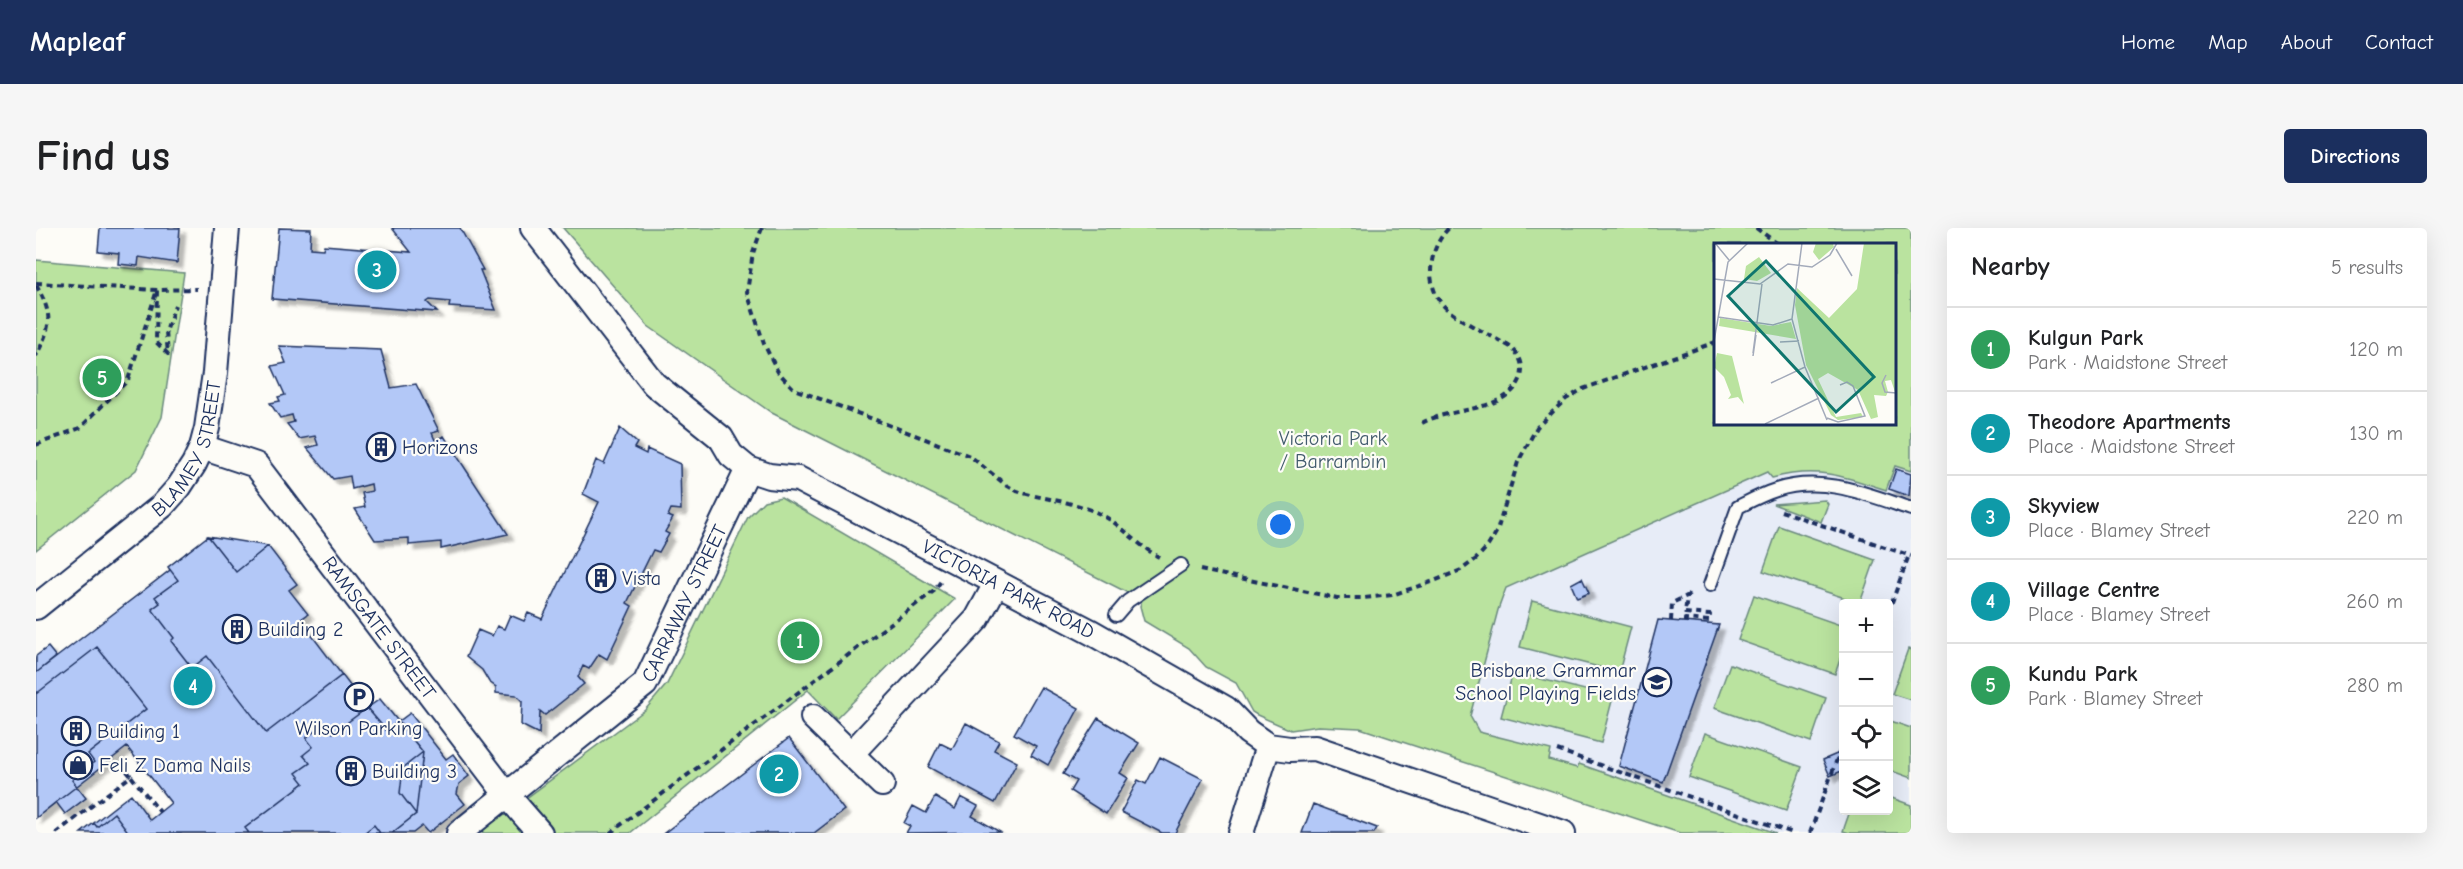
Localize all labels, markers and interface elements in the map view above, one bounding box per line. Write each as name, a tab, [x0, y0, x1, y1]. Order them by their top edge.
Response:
text: Mapleaf	[30, 26, 125, 58]
text: Home	[2121, 30, 2175, 54]
text: Map	[2208, 30, 2248, 54]
text: About	[2281, 30, 2332, 54]
text: Contact	[2365, 30, 2433, 54]
button: Directions	[2284, 129, 2427, 183]
text: Find us	[36, 132, 170, 181]
inset map	[1714, 243, 1896, 424]
pin: 3	[358, 248, 396, 292]
text: Nearby	[1971, 252, 2050, 282]
text: 5 results	[2331, 256, 2403, 279]
text: Kulgun Park	[2028, 325, 2143, 351]
text: 1	[1987, 338, 1994, 361]
text: 120 m	[2349, 338, 2403, 361]
text: Park · Maidstone Street	[2028, 351, 2227, 374]
pin: 5	[82, 356, 122, 400]
street label: BLAMEY STREET	[147, 379, 226, 522]
text: Theodore Apartments	[2028, 409, 2231, 435]
text: 2	[1986, 422, 1995, 445]
text: 130 m	[2350, 422, 2403, 445]
park label: Victoria Park / Barrambin	[1279, 427, 1388, 473]
building icon: Horizons	[365, 431, 397, 463]
text: Place · Maidstone Street	[2028, 435, 2235, 458]
place label: Horizons	[402, 436, 478, 459]
text: Skyview	[2028, 493, 2100, 519]
text: 3	[1986, 506, 1995, 529]
text: 220 m	[2347, 506, 2403, 529]
your location	[1266, 510, 1295, 539]
text: Place · Blamey Street	[2028, 519, 2210, 542]
street label: CARRAWAY STREET	[637, 520, 732, 686]
street label: VICTORIA PARK ROAD	[918, 535, 1098, 644]
street label: RAMSGATE STREET	[318, 552, 441, 704]
building icon: Vista	[585, 562, 617, 594]
place label: Vista	[622, 567, 661, 590]
text: Village Centre	[2028, 577, 2160, 603]
text: 4	[1986, 590, 1995, 613]
text: 260 m	[2346, 590, 2403, 613]
map controls	[1839, 599, 1893, 815]
button: +	[1839, 599, 1893, 653]
text: Place · Blamey Street	[2028, 603, 2210, 626]
building icon: Building 2	[221, 613, 253, 645]
place label: Building 2	[258, 618, 343, 641]
pin: 1	[780, 618, 819, 664]
button: −	[1839, 653, 1893, 707]
place label: Brisbane Grammar School Playing Fields	[1455, 659, 1636, 705]
text: Kundu Park	[2028, 661, 2137, 687]
pin: 4	[174, 664, 212, 708]
school or university icon: Brisbane Grammar School Playing Fields	[1641, 666, 1673, 698]
text: 5	[1985, 674, 1996, 697]
text: 280 m	[2347, 674, 2403, 697]
parking icon: Wilson Parking	[343, 681, 375, 713]
text: Park · Blamey Street	[2028, 687, 2203, 710]
button: locate	[1839, 707, 1893, 761]
building icon: Building 1	[60, 715, 92, 747]
place label: Wilson Parking	[295, 717, 423, 740]
place label: Building 1	[97, 720, 180, 743]
shop icon: Feli Z Dama Nails	[62, 749, 94, 781]
pin: 2	[760, 752, 798, 796]
place label: Feli Z Dama Nails	[99, 754, 251, 777]
building icon: Building 3	[335, 755, 367, 787]
place label: Building 3	[372, 760, 457, 783]
button: layers	[1839, 761, 1893, 815]

